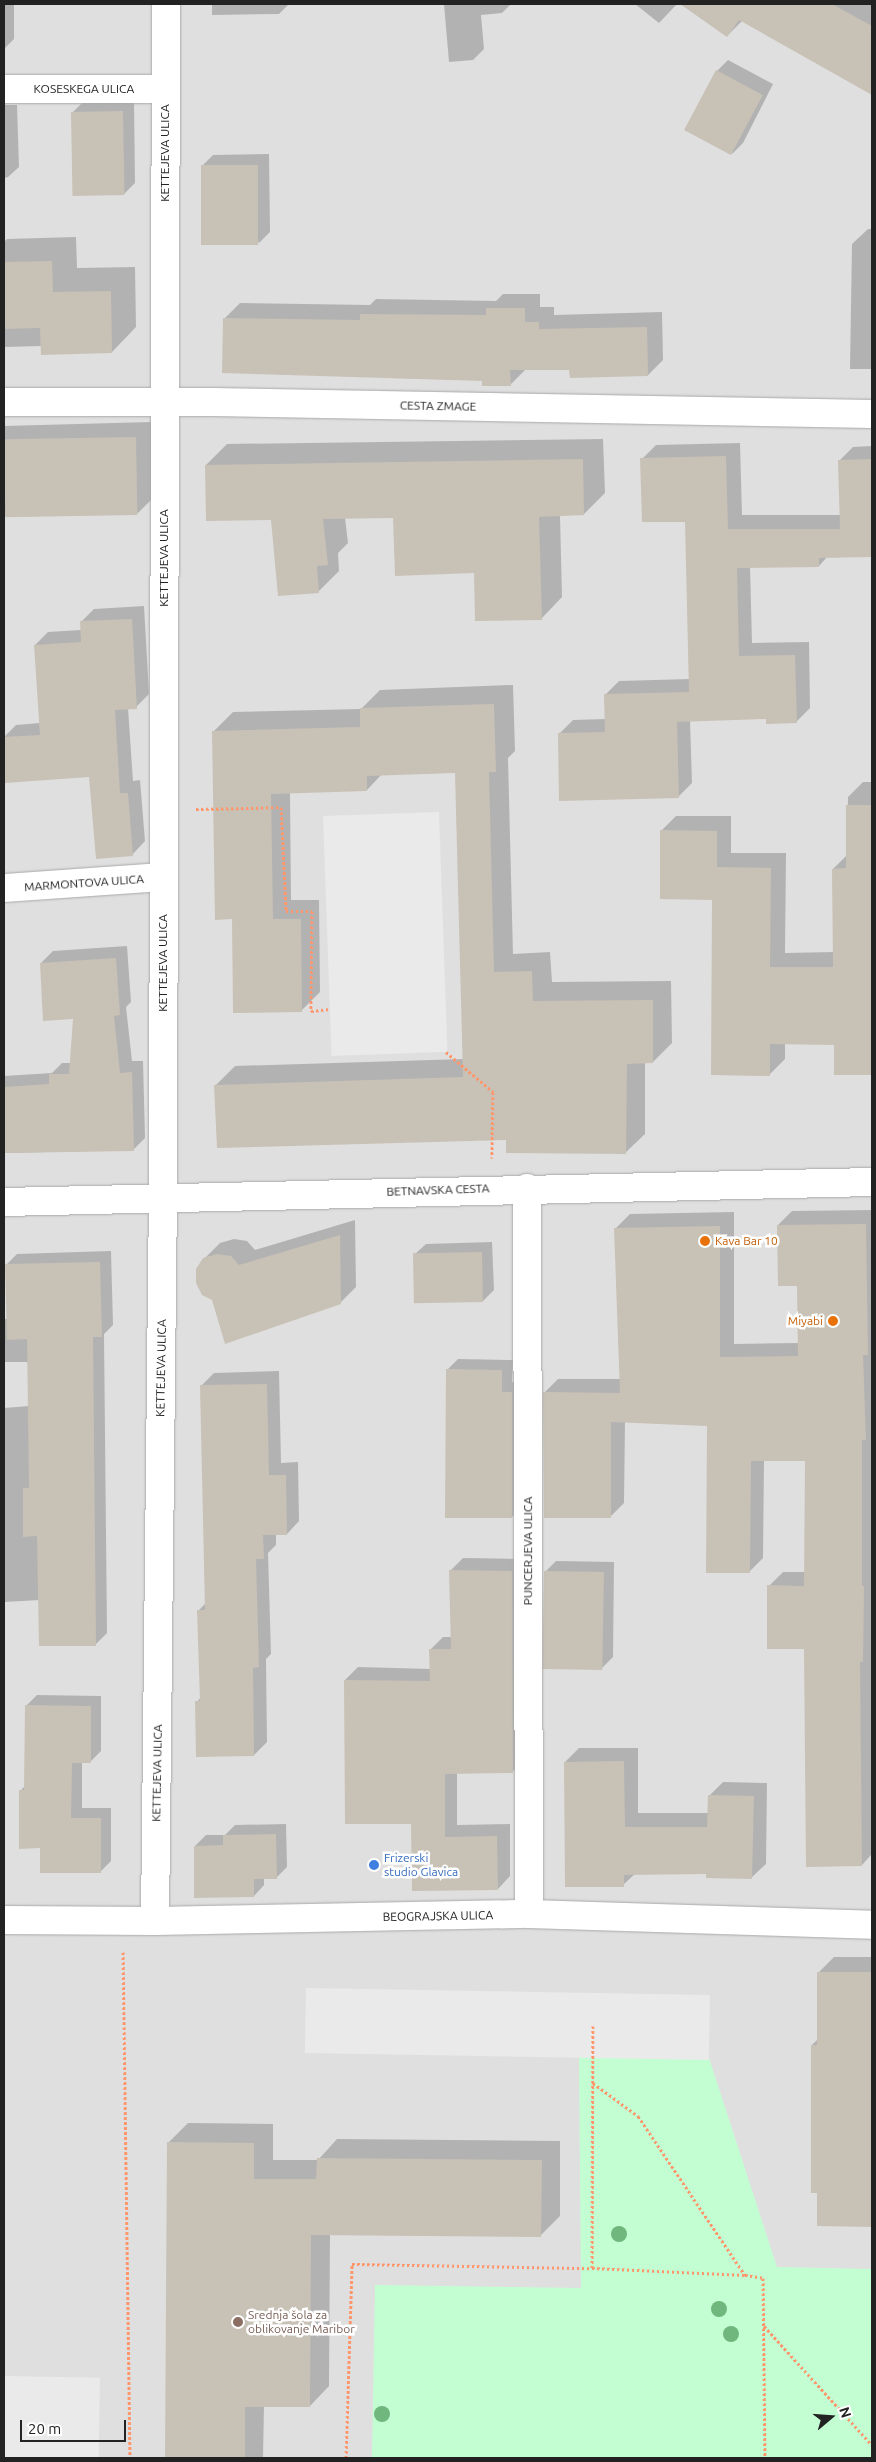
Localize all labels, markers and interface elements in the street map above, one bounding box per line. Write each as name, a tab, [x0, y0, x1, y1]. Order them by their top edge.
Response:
street label: KOSESKEGA ULICA	[34, 82, 134, 96]
street label: KETTEJEVA ULICA	[158, 104, 172, 202]
street label: CESTA ZMAGE	[400, 398, 476, 414]
street label: KETTEJEVA ULICA	[157, 509, 171, 607]
street label: MARMONTOVA ULICA	[24, 872, 144, 894]
street label: KETTEJEVA ULICA	[156, 914, 170, 1012]
street label: BETNAVSKA CESTA	[386, 1181, 490, 1199]
place label: Kava Bar 10	[715, 1234, 778, 1248]
marker: Kava Bar 10	[699, 1235, 711, 1247]
place label: Miyabi	[788, 1314, 823, 1328]
marker: Miyabi	[827, 1315, 839, 1327]
street label: KETTEJEVA ULICA	[153, 1319, 169, 1417]
street label: PUNCERJEVA ULICA	[521, 1497, 535, 1605]
street label: KETTEJEVA ULICA	[149, 1724, 165, 1822]
place label: Frizerski studio Glavica	[384, 1851, 458, 1879]
marker: Frizerski studio Glavica	[368, 1859, 380, 1871]
street label: BEOGRAJSKA ULICA	[383, 1908, 493, 1924]
place label: Srednja šola za oblikovanje Maribor	[248, 2308, 355, 2336]
marker: Srednja šola za oblikovanje Maribor	[232, 2316, 244, 2328]
north arrow	[806, 2392, 856, 2442]
text: N	[836, 2405, 854, 2420]
scale bar	[22, 2410, 129, 2442]
text: 20 m	[28, 2420, 61, 2437]

